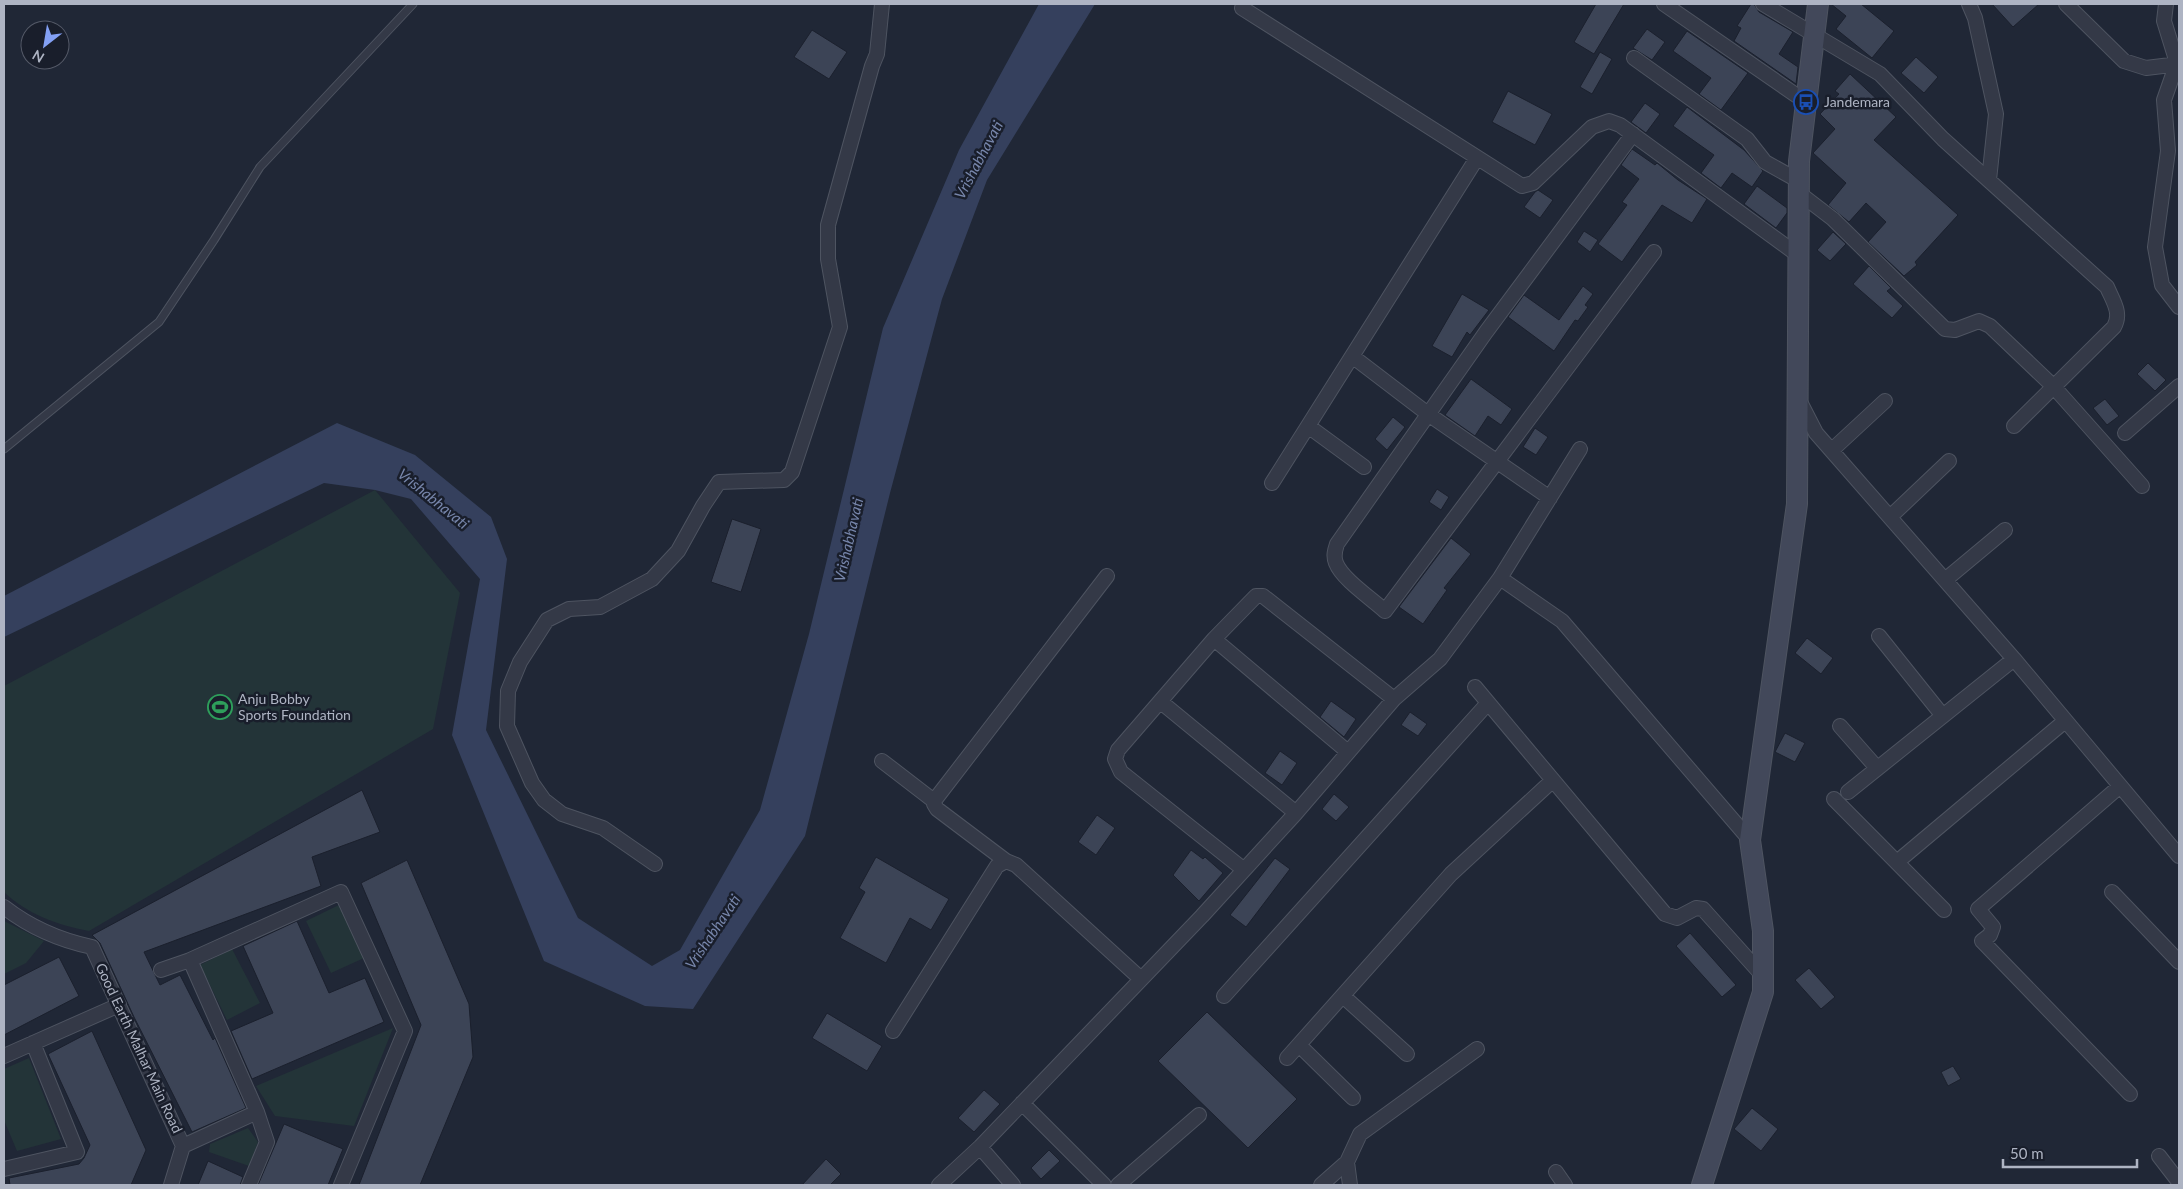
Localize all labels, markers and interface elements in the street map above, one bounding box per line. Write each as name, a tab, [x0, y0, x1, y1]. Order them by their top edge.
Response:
north arrow	[20, 20, 70, 70]
text: N	[29, 47, 47, 67]
bus stop icon: Jandemara	[1793, 89, 1819, 115]
place label: Jandemara	[1824, 93, 1890, 110]
water label: Vrishabhavati	[950, 117, 1006, 202]
water label: Vrishabhavati	[395, 464, 473, 532]
water label: Vrishabhavati	[830, 496, 867, 584]
place label: Anju Bobby Sports Foundation	[238, 690, 351, 723]
sports icon: Anju Bobby Sports Foundation	[207, 694, 233, 720]
water label: Vrishabhavati	[681, 891, 744, 972]
street label: Good Earth Malhar Main Road	[93, 960, 186, 1136]
scale bar	[2003, 1136, 2137, 1168]
text: 50 m	[2010, 1144, 2044, 1162]

